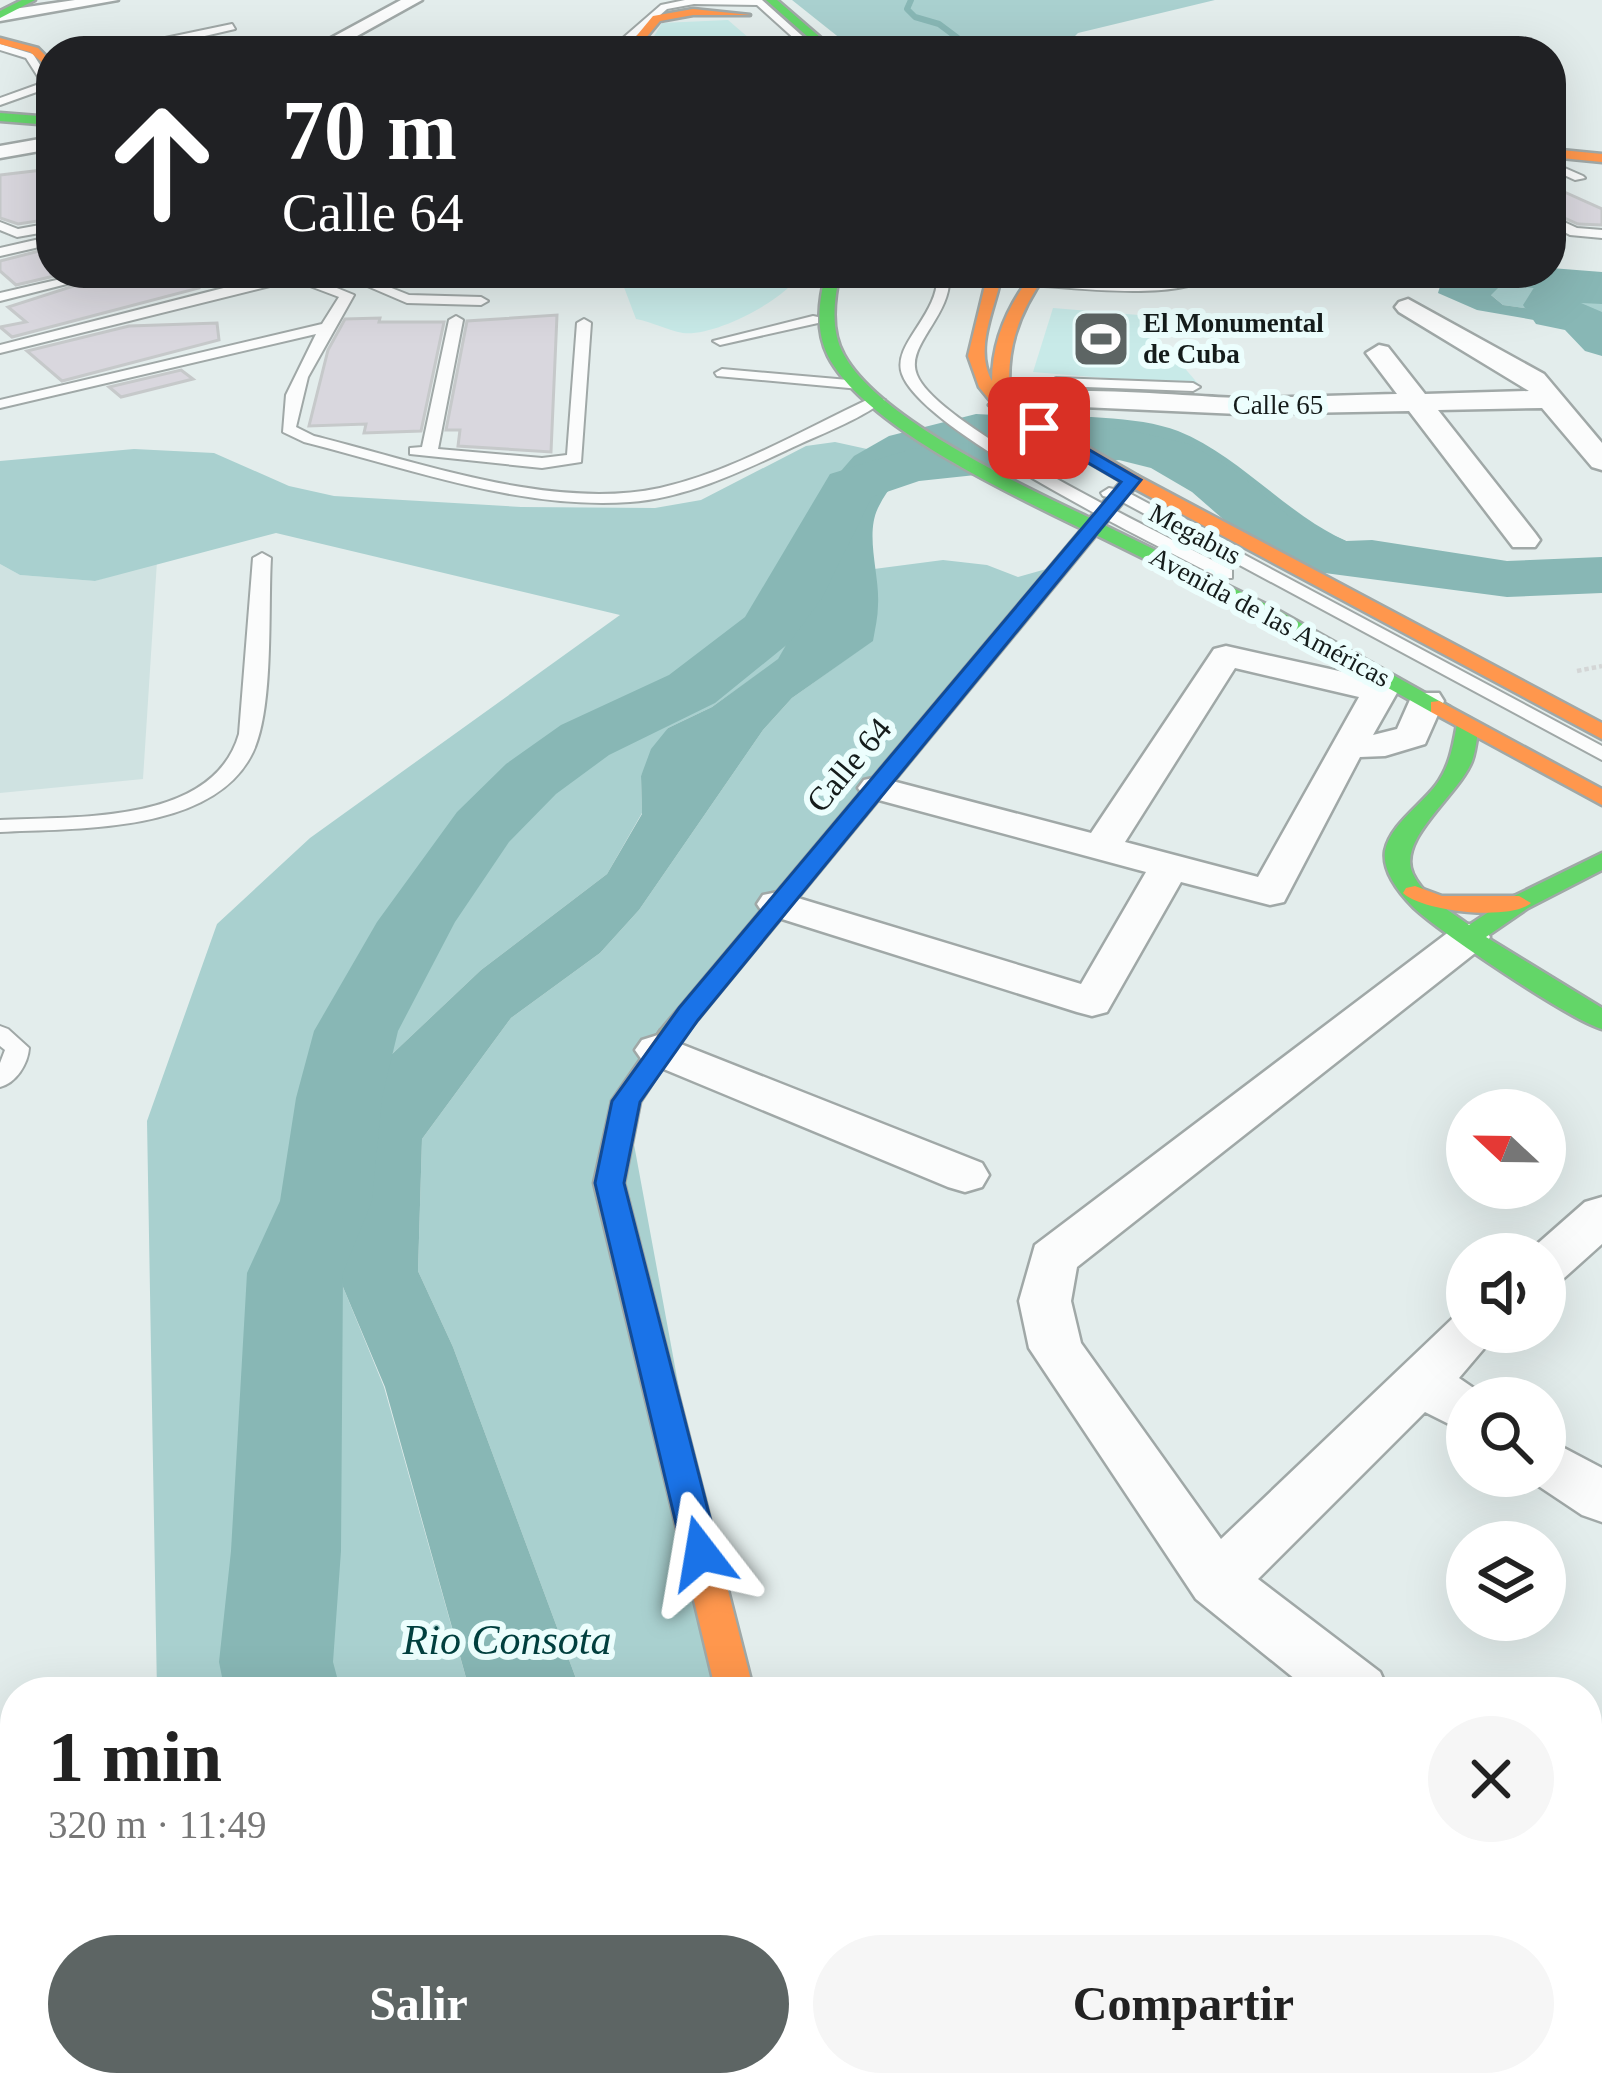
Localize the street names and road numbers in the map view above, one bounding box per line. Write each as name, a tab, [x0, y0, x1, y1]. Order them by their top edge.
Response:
street label: Calle 65	[1233, 390, 1323, 420]
street label: Megabus	[1144, 498, 1246, 570]
street label: Avenida de las Américas	[1145, 541, 1395, 693]
street label: Calle 64	[800, 711, 898, 819]

